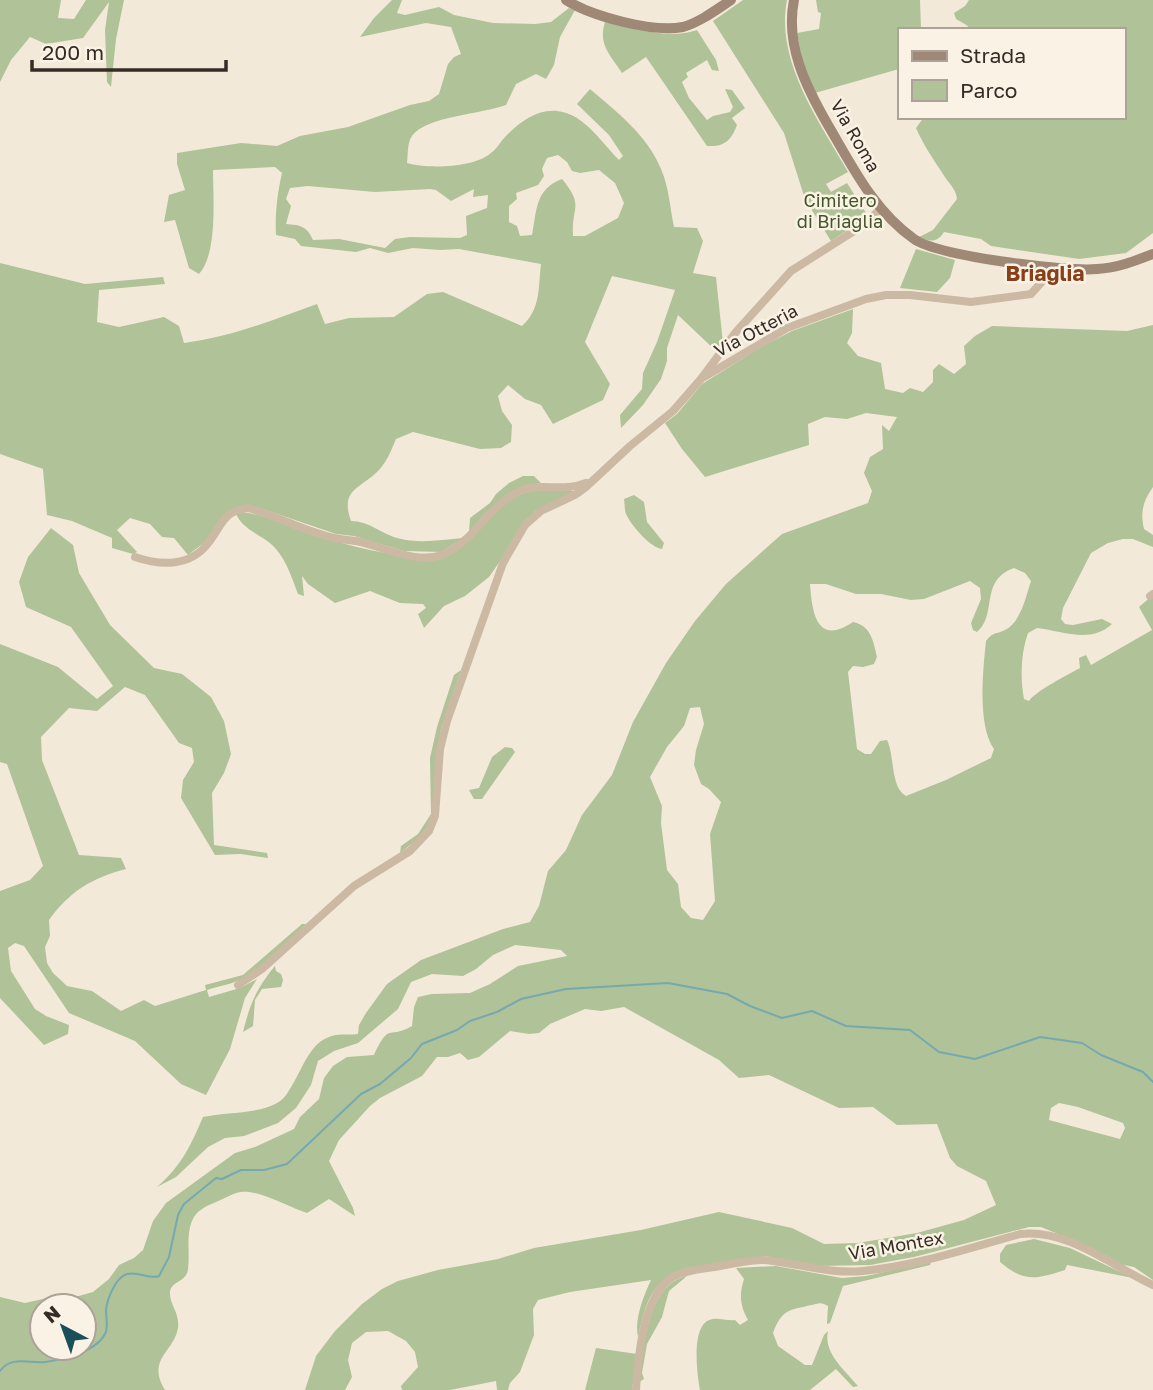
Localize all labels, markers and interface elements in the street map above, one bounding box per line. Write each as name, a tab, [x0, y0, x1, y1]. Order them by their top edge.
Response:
scale bar	[32, 28, 226, 72]
legend	[898, 28, 1125, 119]
text: 200 m	[42, 39, 104, 65]
text: Strada	[960, 42, 1026, 68]
text: Parco	[960, 77, 1017, 103]
street label: Via Roma	[826, 95, 886, 176]
park label: Cimitero di Briaglia	[797, 189, 883, 232]
district label: Briaglia	[1006, 260, 1084, 286]
street label: Via Otteria	[710, 299, 801, 361]
street label: Via Montex	[847, 1226, 945, 1264]
north arrow	[28, 1292, 98, 1362]
text: N	[39, 1300, 65, 1327]

